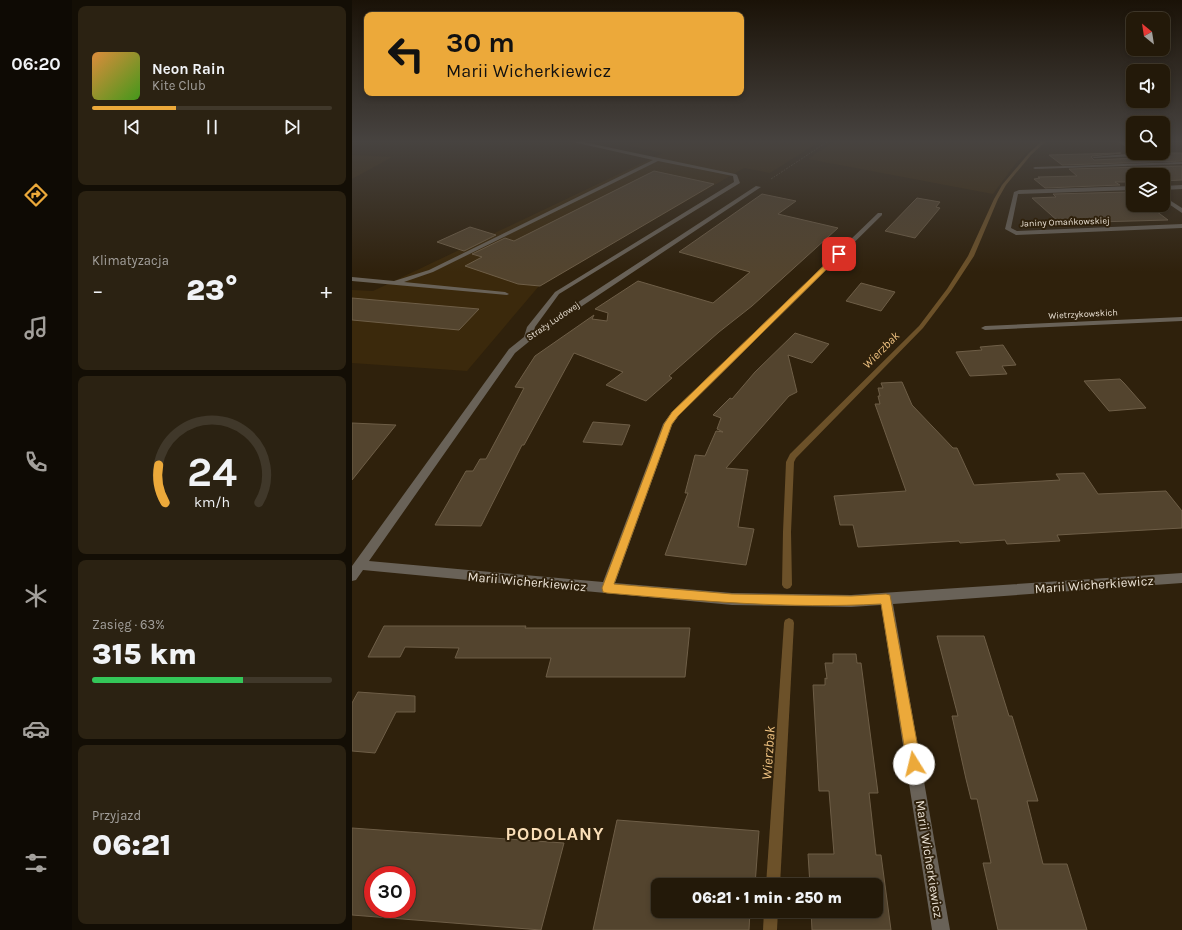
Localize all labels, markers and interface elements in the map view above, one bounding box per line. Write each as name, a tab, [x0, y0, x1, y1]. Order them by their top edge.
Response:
north arrow	[1126, 12, 1170, 56]
map controls	[1126, 12, 1170, 212]
text: 30 m	[446, 26, 515, 59]
icon: left	[380, 28, 432, 80]
text: 06:20	[11, 53, 61, 75]
text: Neon Rain	[152, 60, 225, 78]
text: Marii Wicherkiewicz	[446, 60, 611, 82]
button: sound	[1126, 64, 1170, 108]
text: Kite Club	[152, 78, 206, 93]
icon: previous	[121, 116, 143, 138]
icon: pause	[201, 116, 223, 138]
icon: next	[281, 116, 303, 138]
button: search	[1126, 116, 1170, 160]
button: layers	[1126, 168, 1170, 212]
icon: directions	[22, 181, 50, 209]
street label: Janiny Omańkowskiej	[1020, 215, 1110, 229]
pin	[822, 237, 856, 271]
icon: arrive	[828, 243, 850, 265]
text: Klimatyzacja	[92, 253, 169, 268]
text: 23°	[186, 272, 238, 308]
text: −	[92, 278, 104, 304]
text: +	[320, 278, 332, 304]
street label: Straży Ludowej	[525, 300, 581, 342]
street label: Wietrzykowskich	[1048, 307, 1118, 321]
icon: music	[22, 314, 50, 342]
water label: Wierzbak	[860, 328, 903, 371]
icon: phone	[22, 448, 50, 476]
text: 24	[187, 448, 237, 496]
text: km/h	[194, 494, 230, 511]
street label: Marii Wicherkiewicz	[467, 569, 587, 594]
street label: Marii Wicherkiewicz	[1034, 573, 1154, 596]
icon: climate	[22, 582, 50, 610]
text: Zasięg · 63%	[92, 617, 165, 632]
text: 315 km	[92, 636, 197, 672]
icon: car	[22, 715, 50, 743]
water label: Wierzbak	[758, 725, 779, 780]
position arrow	[893, 743, 935, 785]
street label: Marii Wicherkiewicz	[913, 799, 946, 919]
text: Przyjazd	[92, 808, 141, 823]
district label: PODOLANY	[506, 823, 605, 845]
text: 06:21	[92, 827, 171, 863]
icon: filters	[22, 849, 50, 877]
speed limit sign: 30	[364, 866, 416, 918]
text: 06:21 · 1 min · 250 m	[692, 889, 842, 907]

